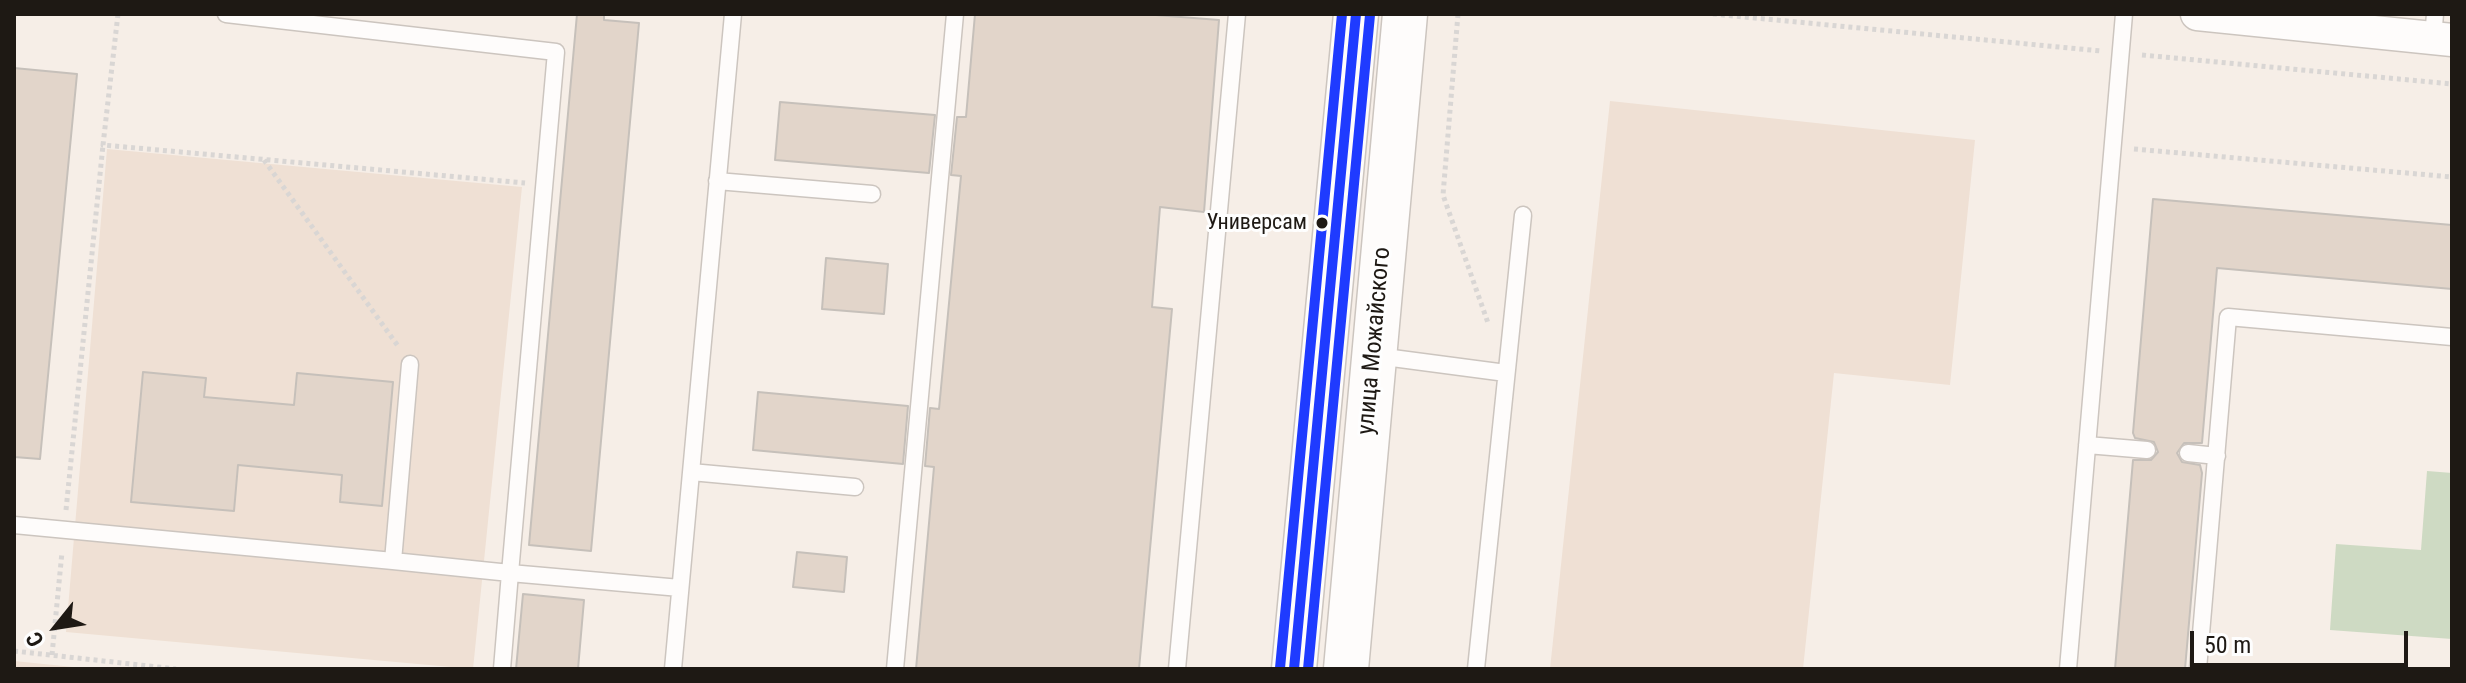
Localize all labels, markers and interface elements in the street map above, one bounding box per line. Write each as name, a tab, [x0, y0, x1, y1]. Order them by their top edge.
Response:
place label: Универсам	[1206, 210, 1307, 236]
marker: Универсам	[1314, 215, 1330, 231]
street label: улица Можайского	[1352, 246, 1398, 436]
north arrow	[16, 587, 96, 667]
scale bar	[2194, 615, 2412, 665]
text: С	[21, 628, 49, 651]
text: 50 m	[2204, 631, 2251, 659]

